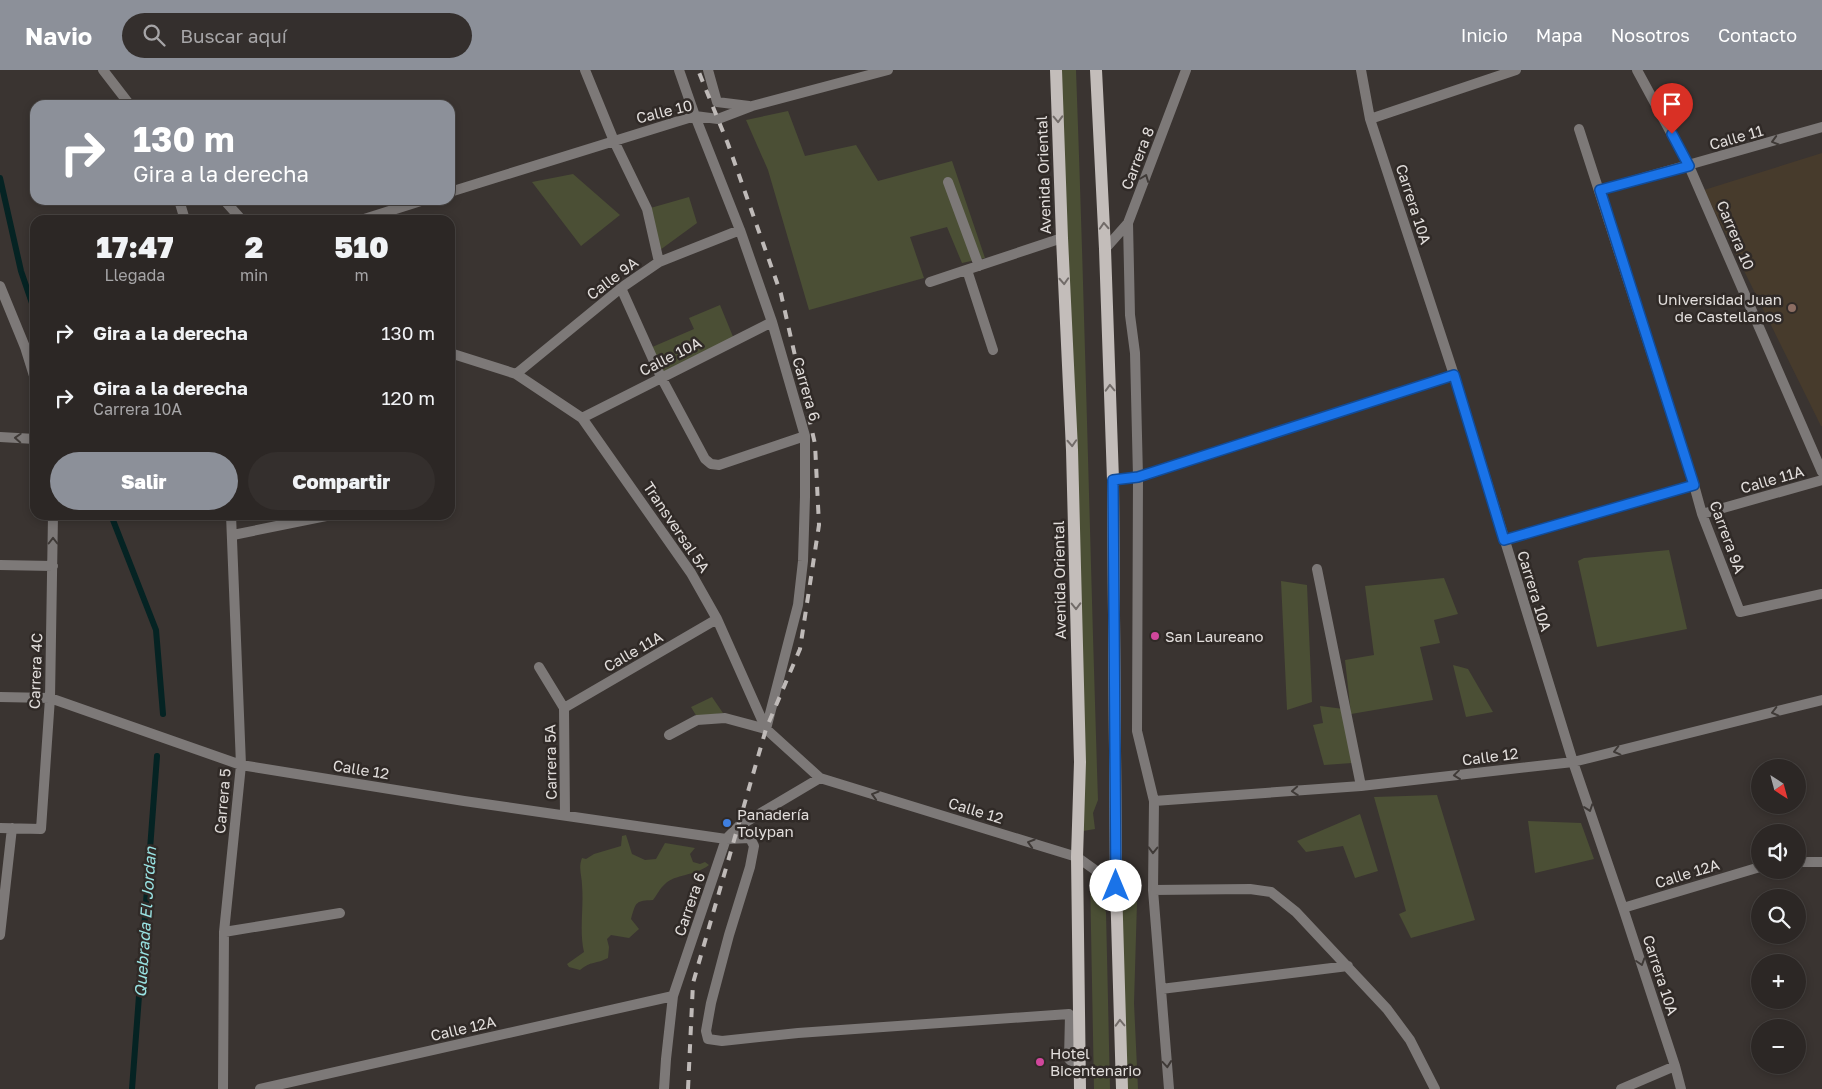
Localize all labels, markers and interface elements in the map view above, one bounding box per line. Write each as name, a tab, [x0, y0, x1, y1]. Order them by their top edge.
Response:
search box	[122, 13, 472, 58]
text: Navio	[25, 21, 92, 50]
icon: search	[140, 21, 168, 49]
text: Buscar aquí	[180, 24, 287, 47]
text: Inicio	[1461, 24, 1508, 46]
text: Mapa	[1536, 24, 1583, 46]
text: Nosotros	[1611, 24, 1690, 46]
text: Contacto	[1718, 24, 1797, 46]
pin	[1651, 83, 1693, 134]
icon: arrive	[1658, 90, 1686, 118]
street label: Calle 10	[634, 95, 694, 127]
street label: Avenida Oriental	[1032, 115, 1054, 235]
one-way arrow	[1052, 115, 1063, 123]
text: 130 m	[133, 118, 235, 160]
icon: right	[50, 120, 115, 185]
street label: Calle 11	[1707, 121, 1765, 153]
street label: Carrera 8	[1117, 124, 1157, 192]
one-way arrow	[1772, 135, 1780, 145]
text: Gira a la derecha	[133, 160, 309, 187]
street label: Carrera 10A	[1393, 162, 1435, 246]
one-way arrow	[1139, 174, 1150, 183]
street label: Carrera 10	[1713, 198, 1759, 272]
one-way arrow	[1098, 221, 1109, 229]
text: 17:47	[96, 229, 174, 265]
text: 2	[245, 229, 263, 265]
text: 510	[334, 229, 389, 265]
street label: Calle 9A	[583, 253, 641, 303]
text: Llegada	[104, 265, 165, 285]
text: min	[240, 265, 268, 285]
text: m	[354, 265, 369, 285]
one-way arrow	[1059, 278, 1069, 285]
place label: Universidad Juan de Castellanos	[1657, 290, 1782, 325]
marker: Universidad Juan de Castellanos	[1786, 302, 1798, 314]
icon: right	[50, 319, 78, 347]
text: Gira a la derecha	[93, 321, 248, 344]
text: 130 m	[381, 321, 435, 344]
street label: Calle 10A	[636, 333, 704, 379]
street label: Carrera 6	[789, 355, 825, 423]
text: Gira a la derecha	[93, 376, 248, 399]
icon: right	[50, 384, 78, 412]
one-way arrow	[1105, 384, 1115, 392]
text: 120 m	[381, 386, 435, 409]
text: Carrera 10A	[93, 399, 182, 419]
one-way arrow	[13, 433, 21, 444]
one-way arrow	[1066, 440, 1077, 448]
button: Salir	[50, 452, 238, 510]
button: Compartir	[248, 452, 435, 510]
street label: Calle 11A	[1738, 461, 1806, 497]
street label: Transversal 5A	[640, 478, 714, 576]
street label: Carrera 9A	[1707, 498, 1749, 576]
street label: Avenida Oriental	[1049, 520, 1069, 639]
one-way arrow	[48, 536, 58, 544]
street label: Carrera 10A	[1514, 548, 1556, 634]
one-way arrow	[1071, 602, 1081, 610]
street label: Calle 11A	[600, 627, 666, 675]
place label: San Laureano	[1165, 627, 1263, 645]
marker: San Laureano	[1149, 630, 1161, 642]
street label: Carrera 4C	[25, 633, 45, 709]
one-way arrow	[1771, 706, 1779, 716]
street label: Carrera 5A	[540, 724, 560, 800]
street label: Calle 12	[1461, 744, 1519, 768]
one-way arrow	[1613, 745, 1622, 756]
street label: Calle 12	[332, 756, 390, 782]
north arrow	[1751, 759, 1806, 814]
map controls	[1751, 759, 1806, 1074]
street label: Carrera 5	[210, 768, 234, 834]
one-way arrow	[1452, 769, 1460, 780]
one-way arrow	[1291, 785, 1299, 796]
one-way arrow	[872, 790, 880, 800]
street label: Calle 12	[946, 793, 1006, 827]
one-way arrow	[1583, 803, 1593, 812]
place label: Panadería Tolypan	[737, 805, 809, 840]
marker: Panadería Tolypan	[721, 817, 733, 829]
button: sound	[1751, 824, 1806, 879]
one-way arrow	[1027, 838, 1035, 848]
water label: Quebrada El Jordan	[130, 845, 160, 998]
one-way arrow	[1148, 846, 1158, 854]
street label: Calle 12A	[1653, 855, 1721, 891]
position arrow	[1089, 859, 1141, 911]
street label: Carrera 6	[670, 870, 708, 938]
button: search	[1751, 889, 1806, 944]
street label: Carrera 10A	[1640, 933, 1682, 1017]
button: +	[1751, 954, 1806, 1009]
one-way arrow	[1635, 957, 1645, 966]
street label: Calle 12A	[429, 1012, 497, 1044]
one-way arrow	[1115, 1019, 1125, 1026]
button: −	[1751, 1019, 1806, 1074]
place label: Hotel Bicentenario	[1050, 1044, 1141, 1079]
marker: Hotel Bicentenario	[1034, 1056, 1046, 1068]
one-way arrow	[1162, 1061, 1173, 1069]

